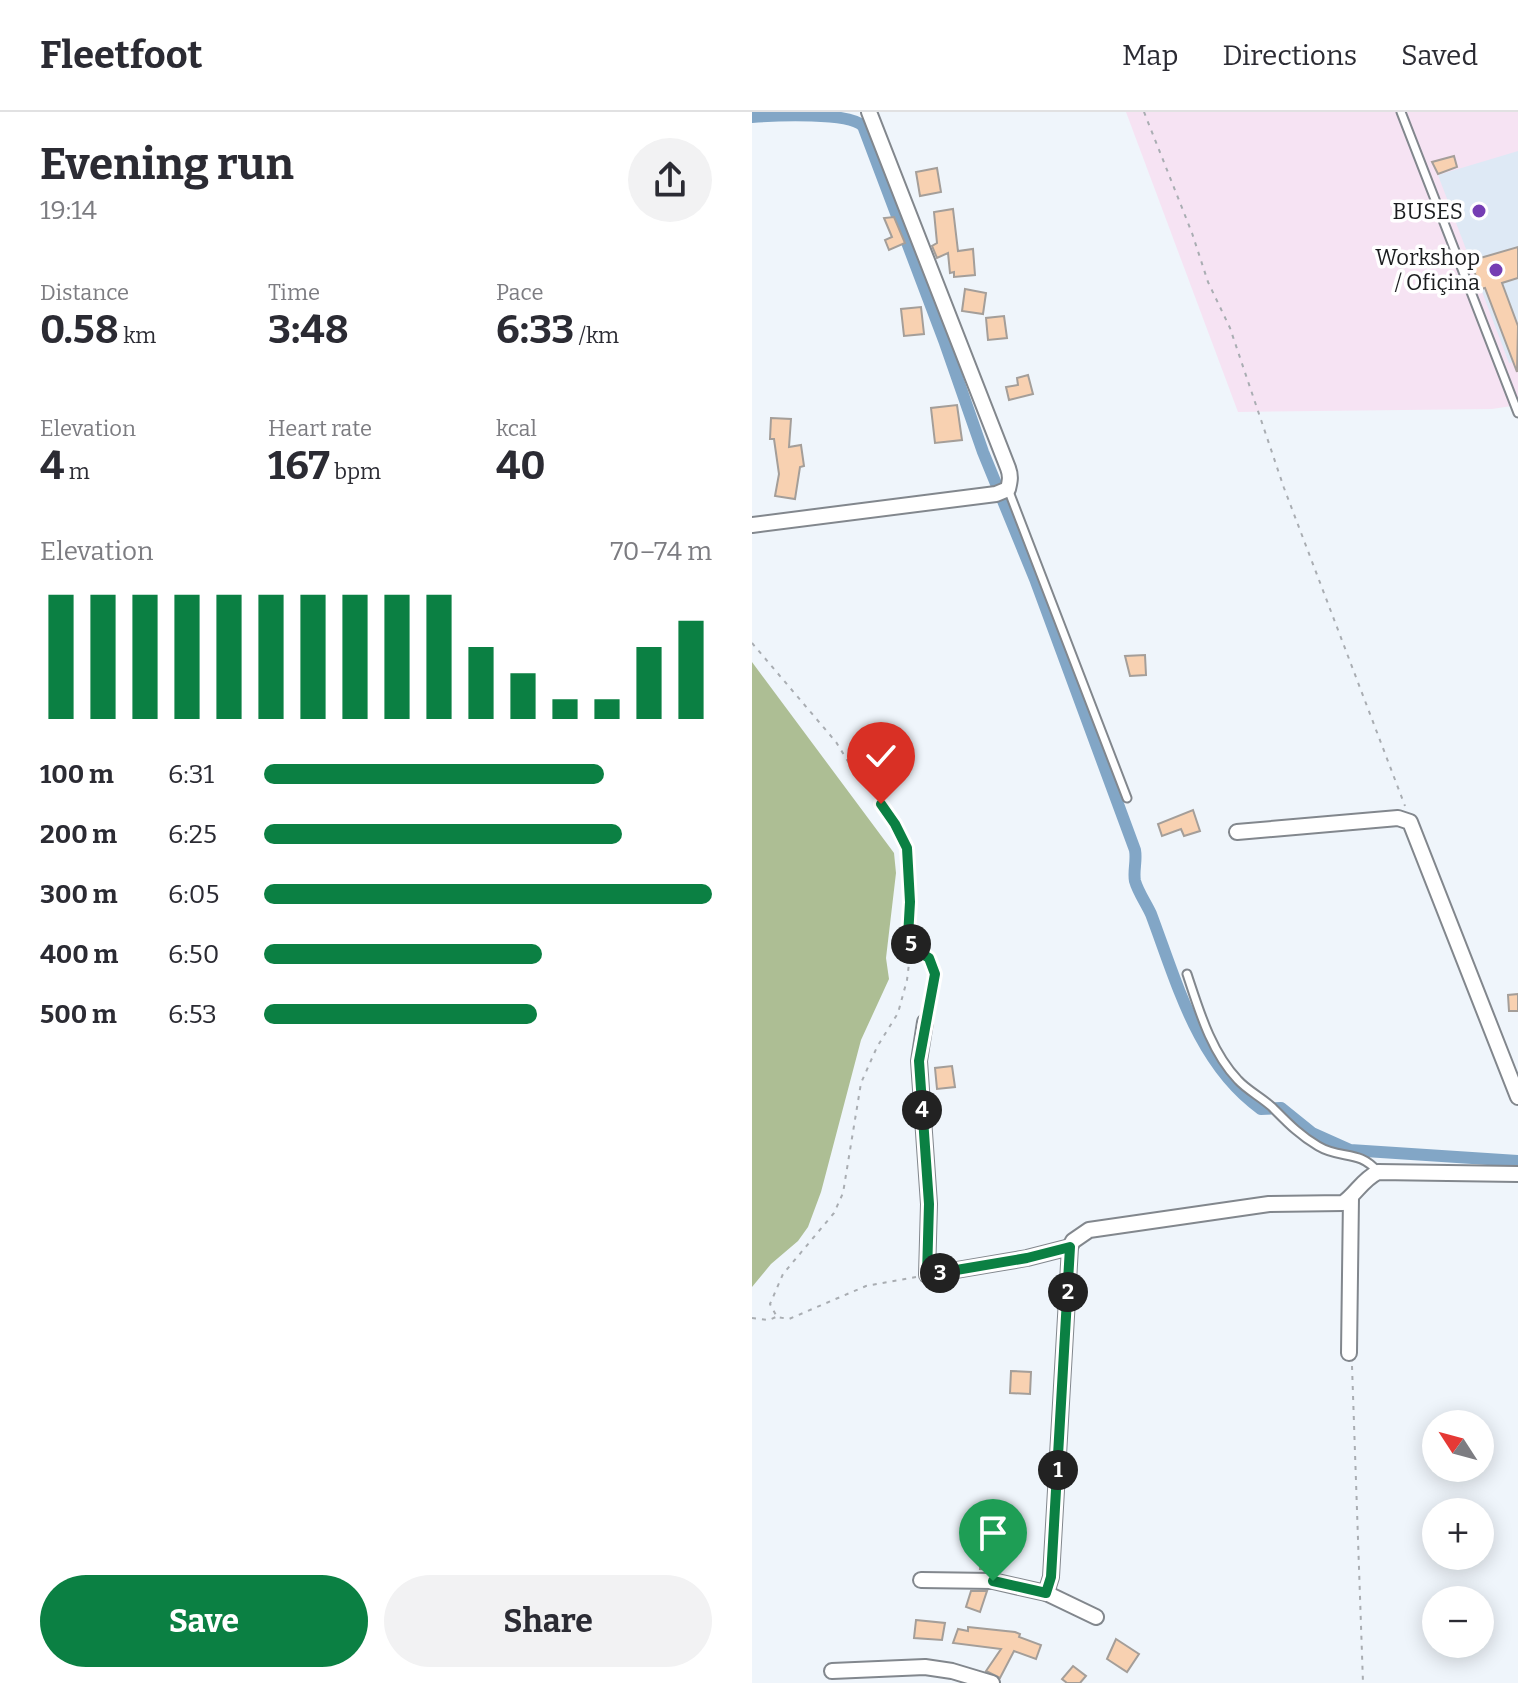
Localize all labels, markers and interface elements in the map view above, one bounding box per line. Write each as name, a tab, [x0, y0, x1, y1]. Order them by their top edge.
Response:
text: Fleetfoot	[40, 32, 203, 78]
text: Map	[1122, 39, 1178, 72]
text: Directions	[1222, 39, 1357, 72]
text: Saved	[1401, 39, 1478, 72]
text: Evening run	[40, 138, 294, 191]
button: share	[628, 138, 712, 222]
text: 19:14	[40, 195, 97, 226]
place label: BUSES	[1393, 198, 1463, 225]
marker: BUSES	[1470, 202, 1488, 220]
place label: Workshop / Ofiçina	[1375, 244, 1480, 296]
marker: Workshop / Ofiçina	[1487, 261, 1505, 279]
text: Distance	[40, 279, 129, 306]
text: Time	[268, 279, 320, 306]
text: Pace	[496, 279, 544, 306]
text: 0.58	[40, 306, 119, 354]
text: 3:48	[268, 306, 349, 354]
text: 6:33	[496, 306, 574, 354]
text: km	[119, 322, 156, 349]
text: /km	[574, 322, 619, 349]
text: Elevation	[40, 415, 136, 442]
text: Heart rate	[268, 415, 372, 442]
text: kcal	[496, 415, 537, 442]
text: 4	[40, 442, 64, 490]
text: 167	[268, 442, 330, 490]
text: 40	[496, 442, 546, 490]
text: m	[64, 458, 90, 485]
text: bpm	[330, 458, 381, 485]
text: Elevation	[40, 536, 153, 567]
text: 70–74 m	[610, 536, 712, 567]
pin	[847, 722, 915, 804]
icon: check	[859, 734, 903, 778]
text: 100 m	[40, 759, 114, 790]
text: 6:31	[168, 759, 214, 790]
text: 200 m	[40, 819, 117, 850]
text: 6:25	[168, 819, 217, 850]
text: 300 m	[40, 879, 117, 910]
text: 6:05	[168, 879, 219, 910]
pin: 5	[891, 924, 931, 964]
text: 5	[905, 930, 917, 957]
text: 400 m	[40, 939, 118, 970]
text: 6:50	[168, 939, 219, 970]
text: 500 m	[40, 999, 117, 1030]
text: 6:53	[168, 999, 217, 1030]
pin: 4	[902, 1090, 942, 1130]
text: 4	[915, 1096, 929, 1123]
pin: 3	[920, 1253, 960, 1293]
text: 3	[934, 1259, 946, 1286]
pin: 2	[1048, 1272, 1088, 1312]
text: 2	[1062, 1278, 1074, 1305]
north arrow	[1422, 1410, 1494, 1482]
map controls	[1422, 1410, 1494, 1658]
pin: 1	[1038, 1450, 1078, 1490]
text: 1	[1053, 1456, 1063, 1483]
button: +	[1422, 1498, 1494, 1570]
pin	[959, 1499, 1027, 1581]
icon: arrive	[971, 1511, 1015, 1555]
button: Save	[40, 1575, 368, 1667]
button: Share	[384, 1575, 712, 1667]
button: −	[1422, 1586, 1494, 1658]

